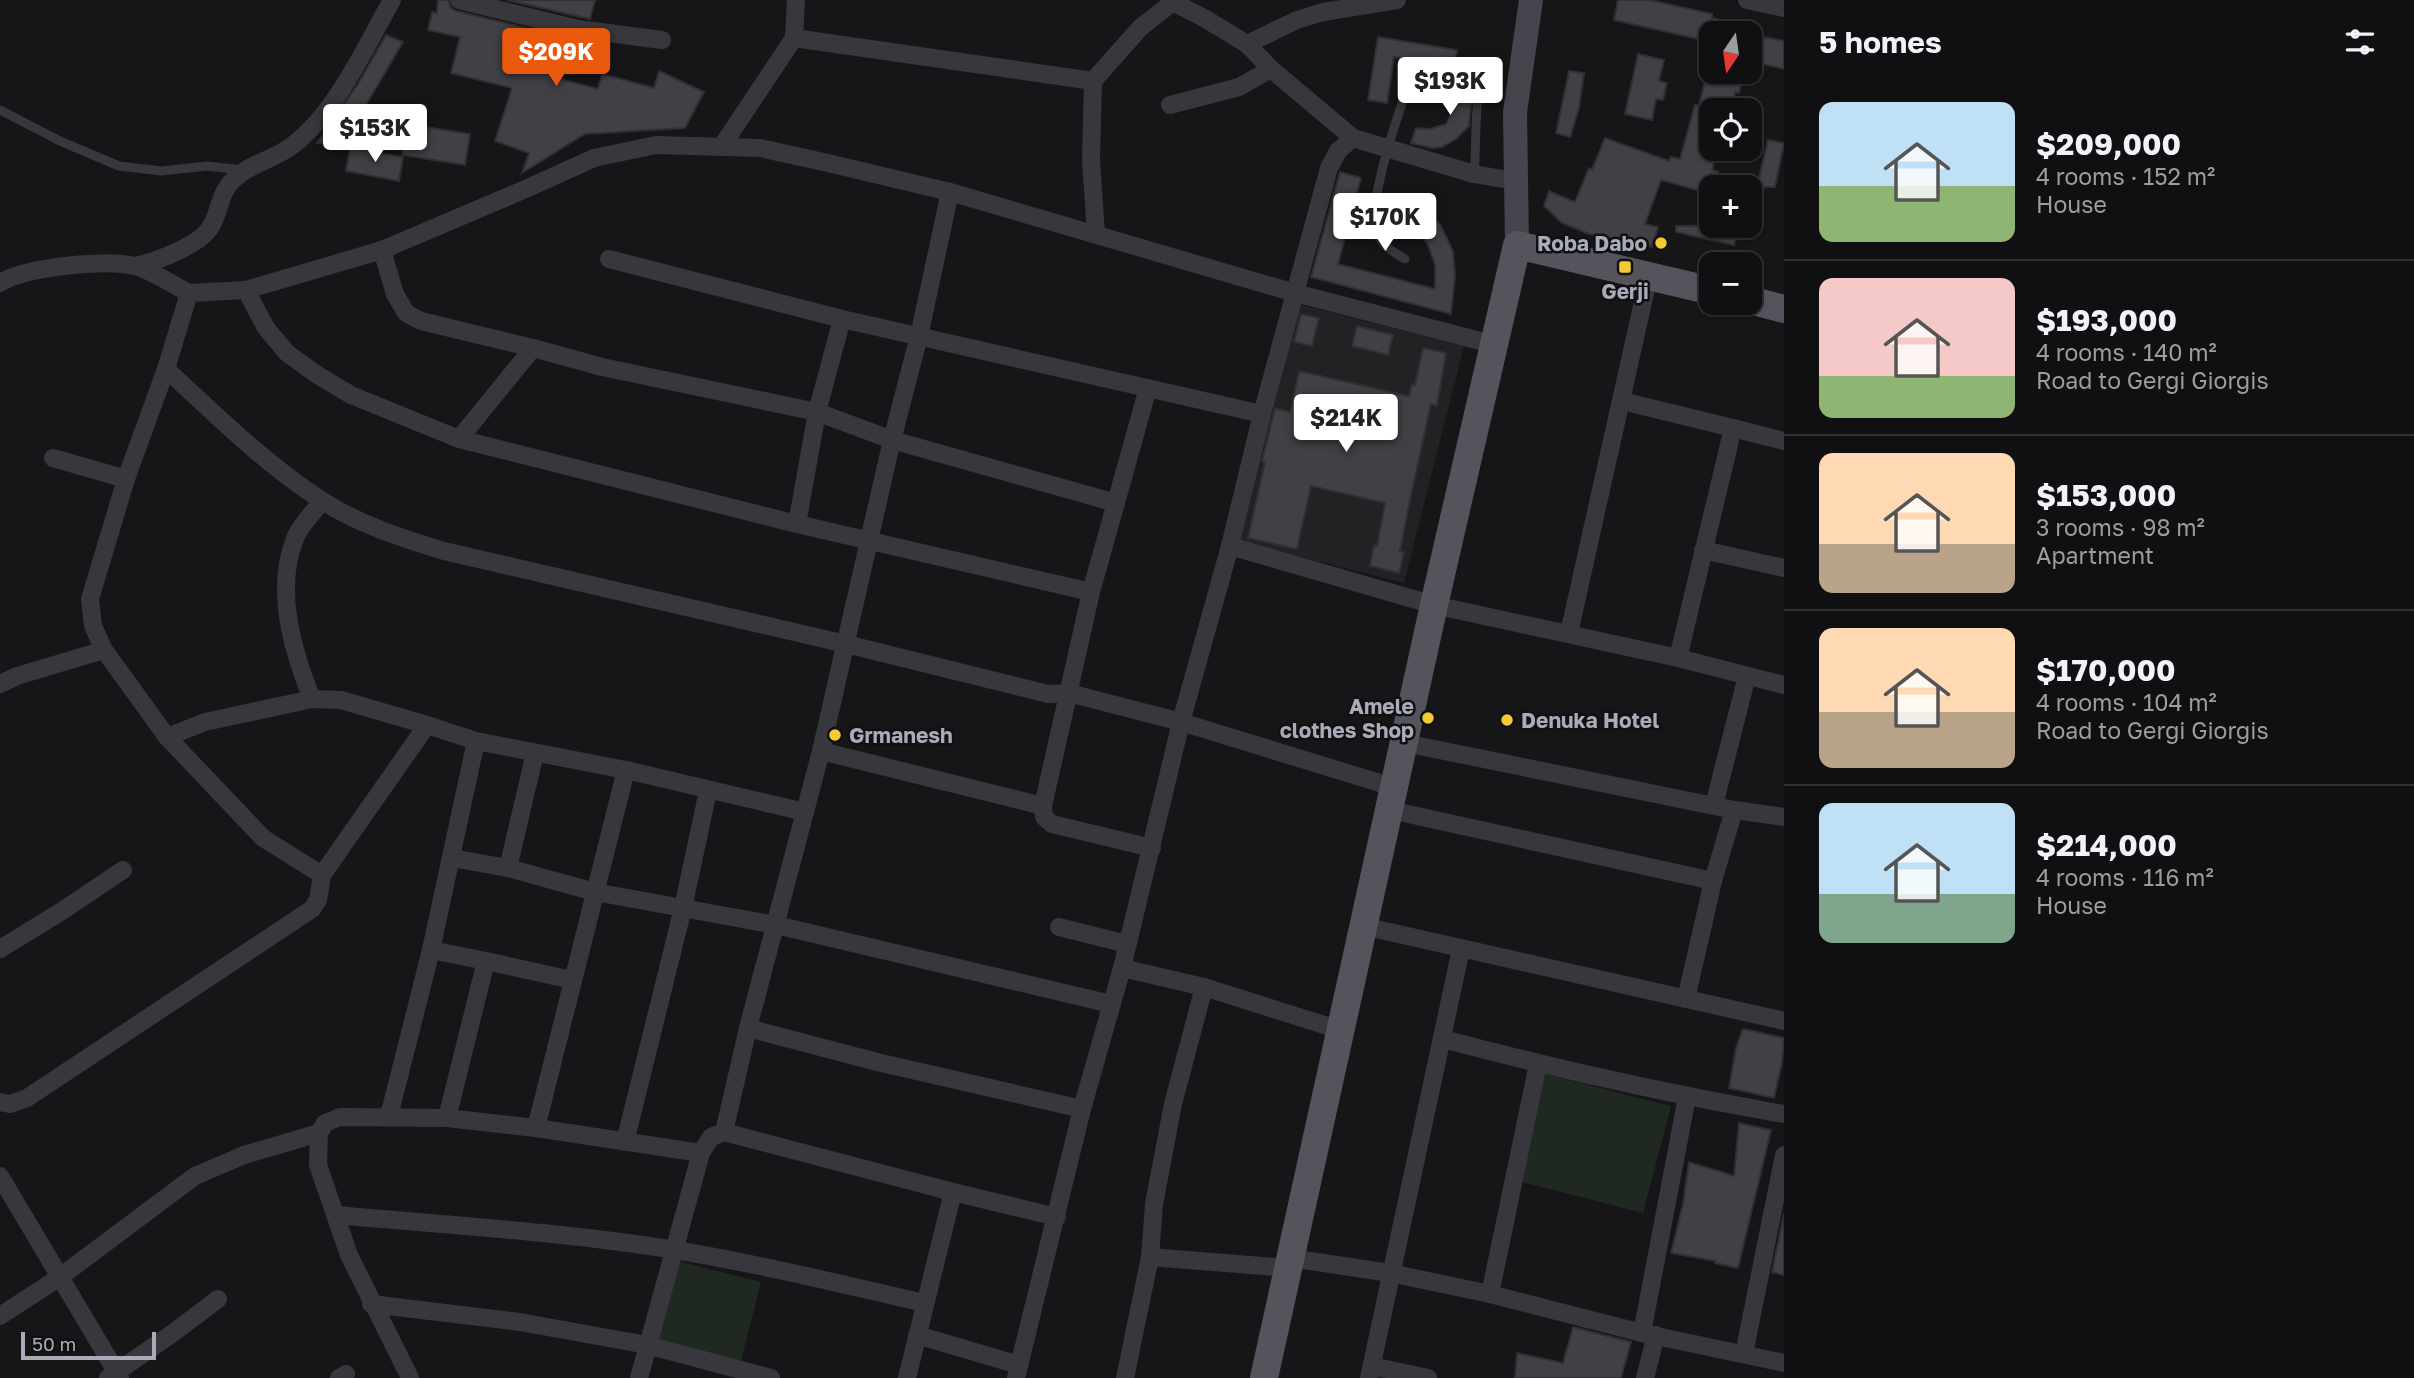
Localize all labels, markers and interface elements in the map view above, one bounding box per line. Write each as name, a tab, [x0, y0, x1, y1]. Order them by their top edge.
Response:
north arrow	[1699, 21, 1762, 84]
map controls	[1699, 21, 1762, 315]
icon: filters	[2341, 23, 2379, 61]
text: 5 homes	[1819, 24, 1942, 60]
pin: $209K	[507, 28, 605, 88]
text: $209K	[518, 37, 594, 65]
pin: $193K	[1401, 58, 1499, 117]
text: $193K	[1414, 66, 1486, 94]
button: locate	[1699, 98, 1762, 161]
pin: $153K	[326, 104, 424, 164]
text: $153K	[339, 113, 411, 141]
text: $209,000	[2036, 126, 2181, 162]
icon: home	[1875, 130, 1959, 214]
text: 4 rooms · 152 m²	[2036, 162, 2215, 190]
button: +	[1699, 175, 1762, 238]
text: House	[2036, 190, 2107, 218]
pin: $170K	[1336, 194, 1434, 253]
text: $170K	[1349, 202, 1421, 230]
place label: Roba Dabo	[1537, 230, 1647, 256]
marker: Roba Dabo	[1653, 235, 1669, 251]
button: −	[1699, 252, 1762, 315]
marker: Gerji	[1617, 259, 1633, 275]
place label: Gerji	[1601, 278, 1649, 304]
text: $193,000	[2036, 302, 2177, 338]
icon: home	[1875, 306, 1959, 390]
text: 4 rooms · 140 m²	[2036, 338, 2217, 366]
text: Road to Gergi Giorgis	[2036, 366, 2269, 394]
pin: $214K	[1297, 394, 1395, 454]
text: $214K	[1310, 403, 1382, 431]
text: $153,000	[2036, 477, 2176, 513]
icon: home	[1875, 481, 1959, 565]
text: 3 rooms · 98 m²	[2036, 513, 2205, 541]
text: Apartment	[2036, 541, 2154, 569]
text: $170,000	[2036, 652, 2176, 688]
icon: home	[1875, 656, 1959, 740]
text: 4 rooms · 104 m²	[2036, 688, 2217, 716]
place label: Amele clothes Shop	[1280, 693, 1414, 743]
place label: Denuka Hotel	[1521, 707, 1659, 733]
marker: Amele clothes Shop	[1420, 710, 1436, 726]
marker: Denuka Hotel	[1499, 712, 1515, 728]
text: Road to Gergi Giorgis	[2036, 716, 2269, 744]
place label: Grmanesh	[849, 722, 953, 748]
marker: Grmanesh	[827, 727, 843, 743]
text: $214,000	[2036, 827, 2177, 863]
icon: home	[1875, 831, 1959, 915]
text: 4 rooms · 116 m²	[2036, 863, 2214, 891]
text: House	[2036, 891, 2107, 919]
scale bar	[21, 1329, 156, 1361]
text: 50 m	[32, 1332, 76, 1355]

